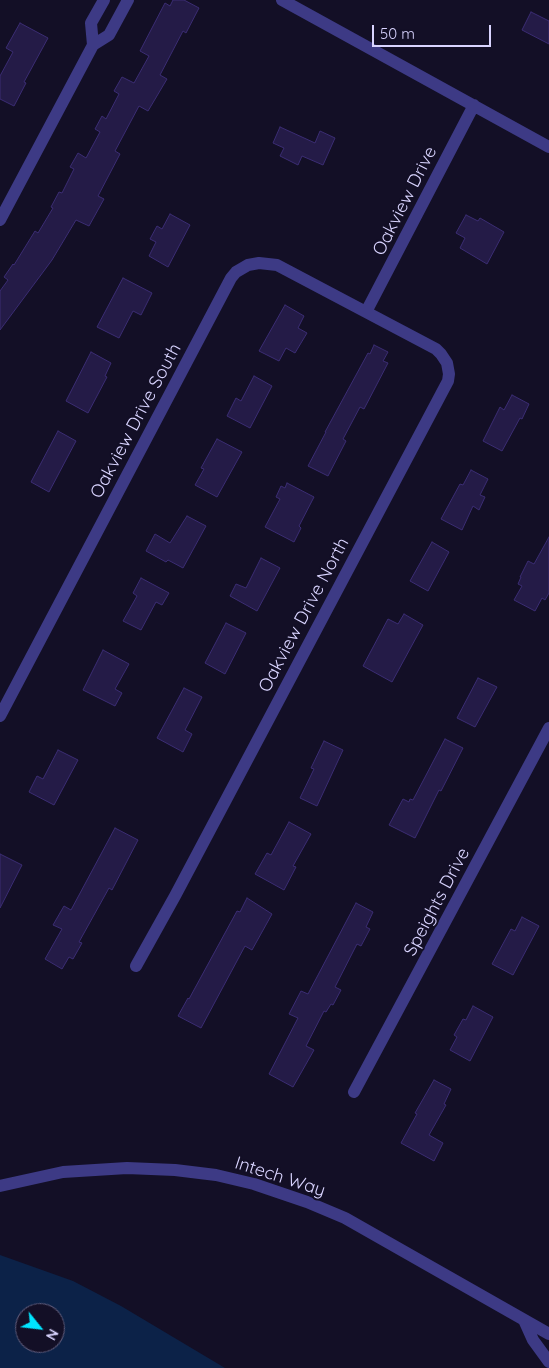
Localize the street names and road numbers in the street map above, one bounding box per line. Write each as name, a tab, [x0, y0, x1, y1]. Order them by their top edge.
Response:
street label: Oakview Drive	[368, 143, 442, 259]
street label: Oakview Drive South	[86, 340, 186, 502]
street label: Oakview Drive North	[254, 534, 354, 696]
street label: Speights Drive	[399, 844, 475, 960]
street label: Intech Way	[232, 1152, 328, 1202]

